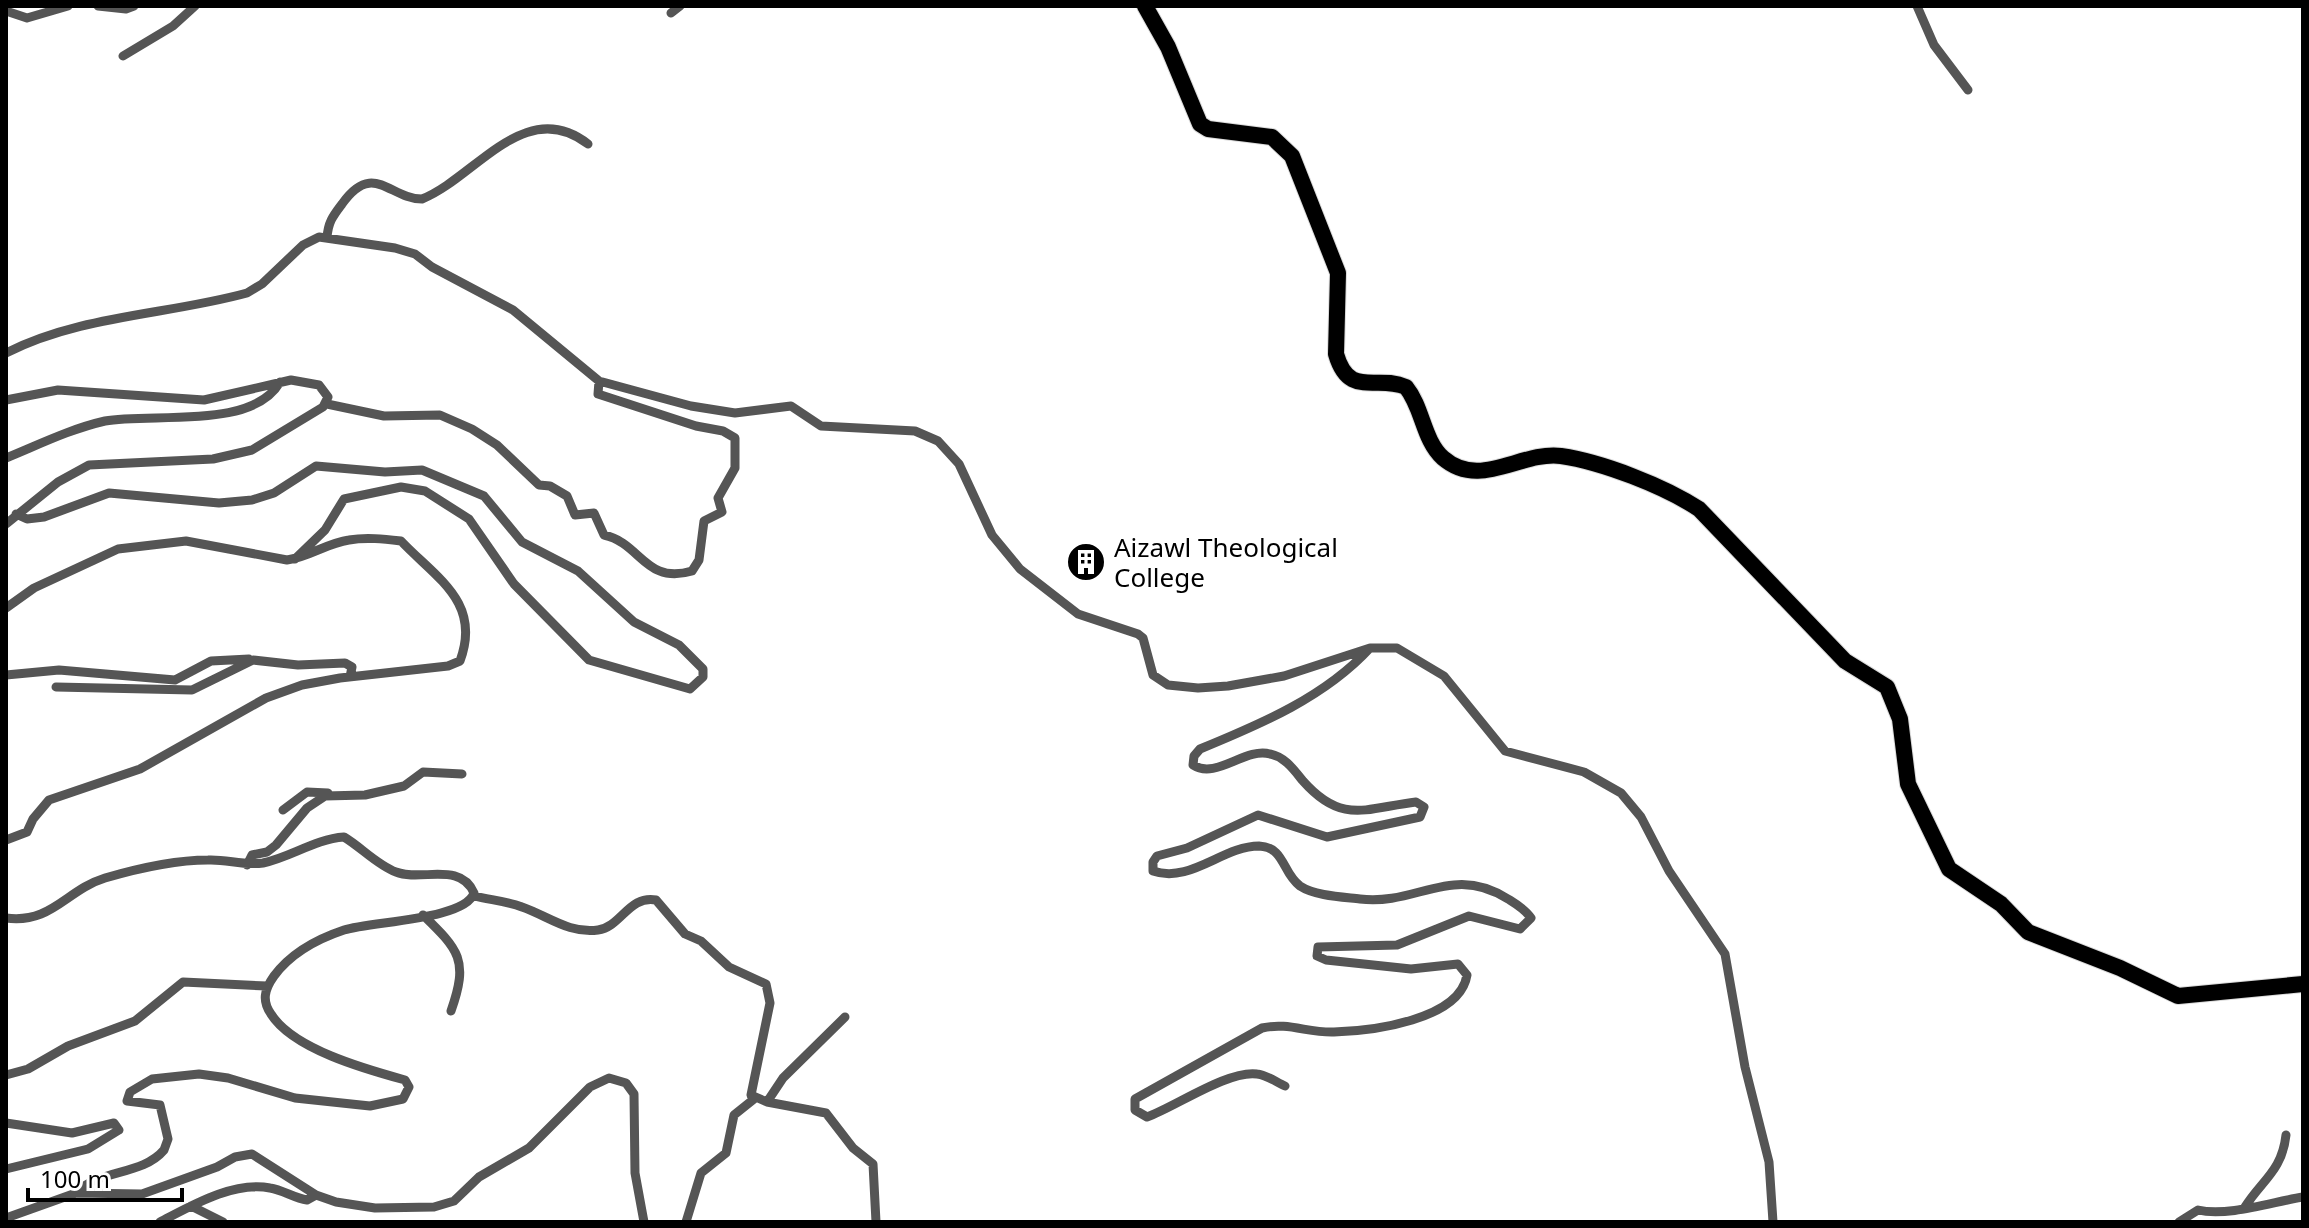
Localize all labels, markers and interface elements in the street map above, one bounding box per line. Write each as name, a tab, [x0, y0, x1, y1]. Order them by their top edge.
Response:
place label: Aizawl Theological College	[1114, 529, 1338, 595]
building icon: Aizawl Theological College	[1065, 541, 1107, 583]
scale bar	[28, 1152, 182, 1202]
text: 100 m	[40, 1162, 110, 1195]

